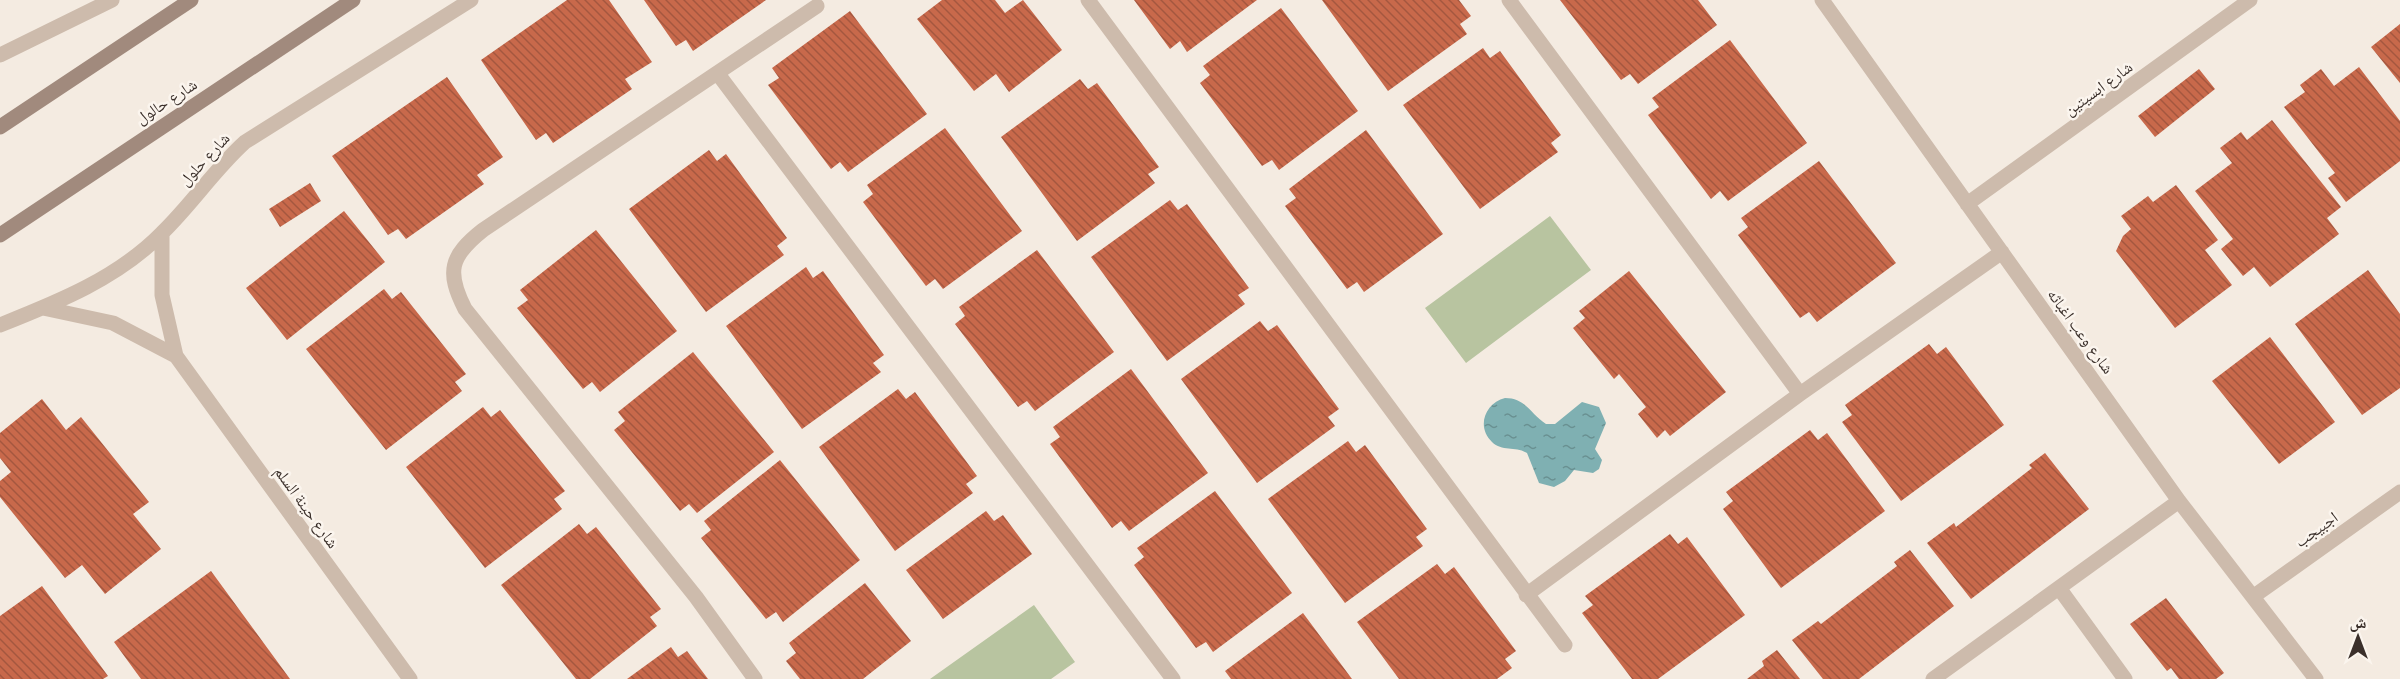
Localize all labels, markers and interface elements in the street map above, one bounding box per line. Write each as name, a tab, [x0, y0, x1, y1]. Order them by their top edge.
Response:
street label: شارع ابسيتين	[2060, 56, 2137, 120]
street label: شارع حالول	[132, 74, 201, 129]
street label: شارع حلول	[174, 128, 234, 190]
street label: شارع وعب اغباثه	[2043, 285, 2119, 378]
street label: شارع حينة السلم	[270, 462, 343, 552]
street label: اجبيجب	[2291, 507, 2341, 551]
north arrow	[2328, 607, 2388, 667]
text: ش	[2350, 612, 2367, 632]

